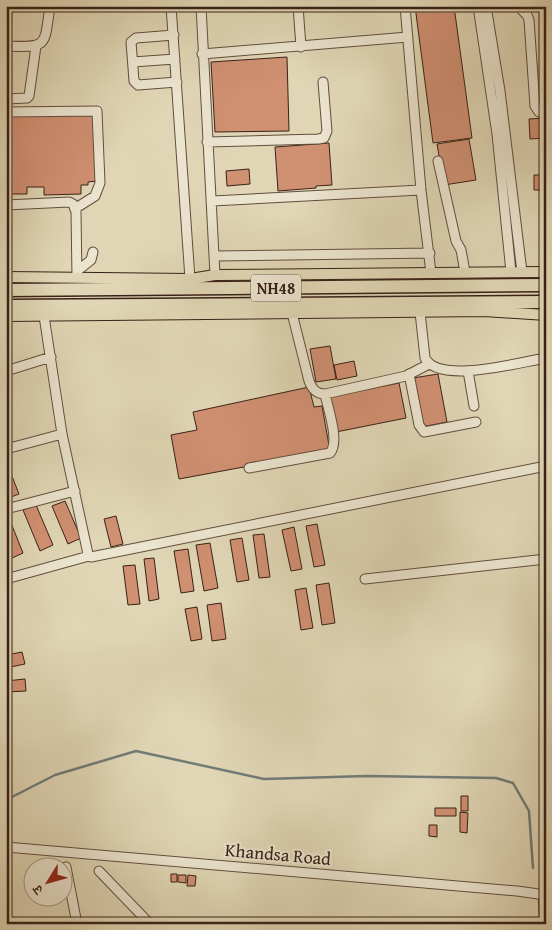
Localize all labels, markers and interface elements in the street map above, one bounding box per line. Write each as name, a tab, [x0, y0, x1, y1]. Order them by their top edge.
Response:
road number: NH48	[251, 274, 301, 302]
street label: Khandsa Road	[224, 836, 332, 872]
north arrow	[22, 858, 72, 908]
text: उ	[27, 880, 48, 899]

